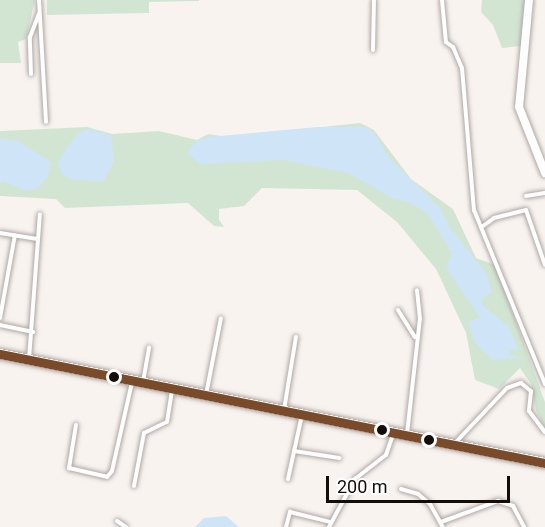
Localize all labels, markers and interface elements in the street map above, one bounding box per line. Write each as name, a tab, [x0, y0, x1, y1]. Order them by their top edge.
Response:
unlabelled marker	[108, 371, 120, 383]
unlabelled marker	[376, 424, 388, 436]
unlabelled marker	[423, 434, 435, 446]
scale bar	[329, 464, 514, 502]
text: 200 m	[337, 476, 388, 497]

